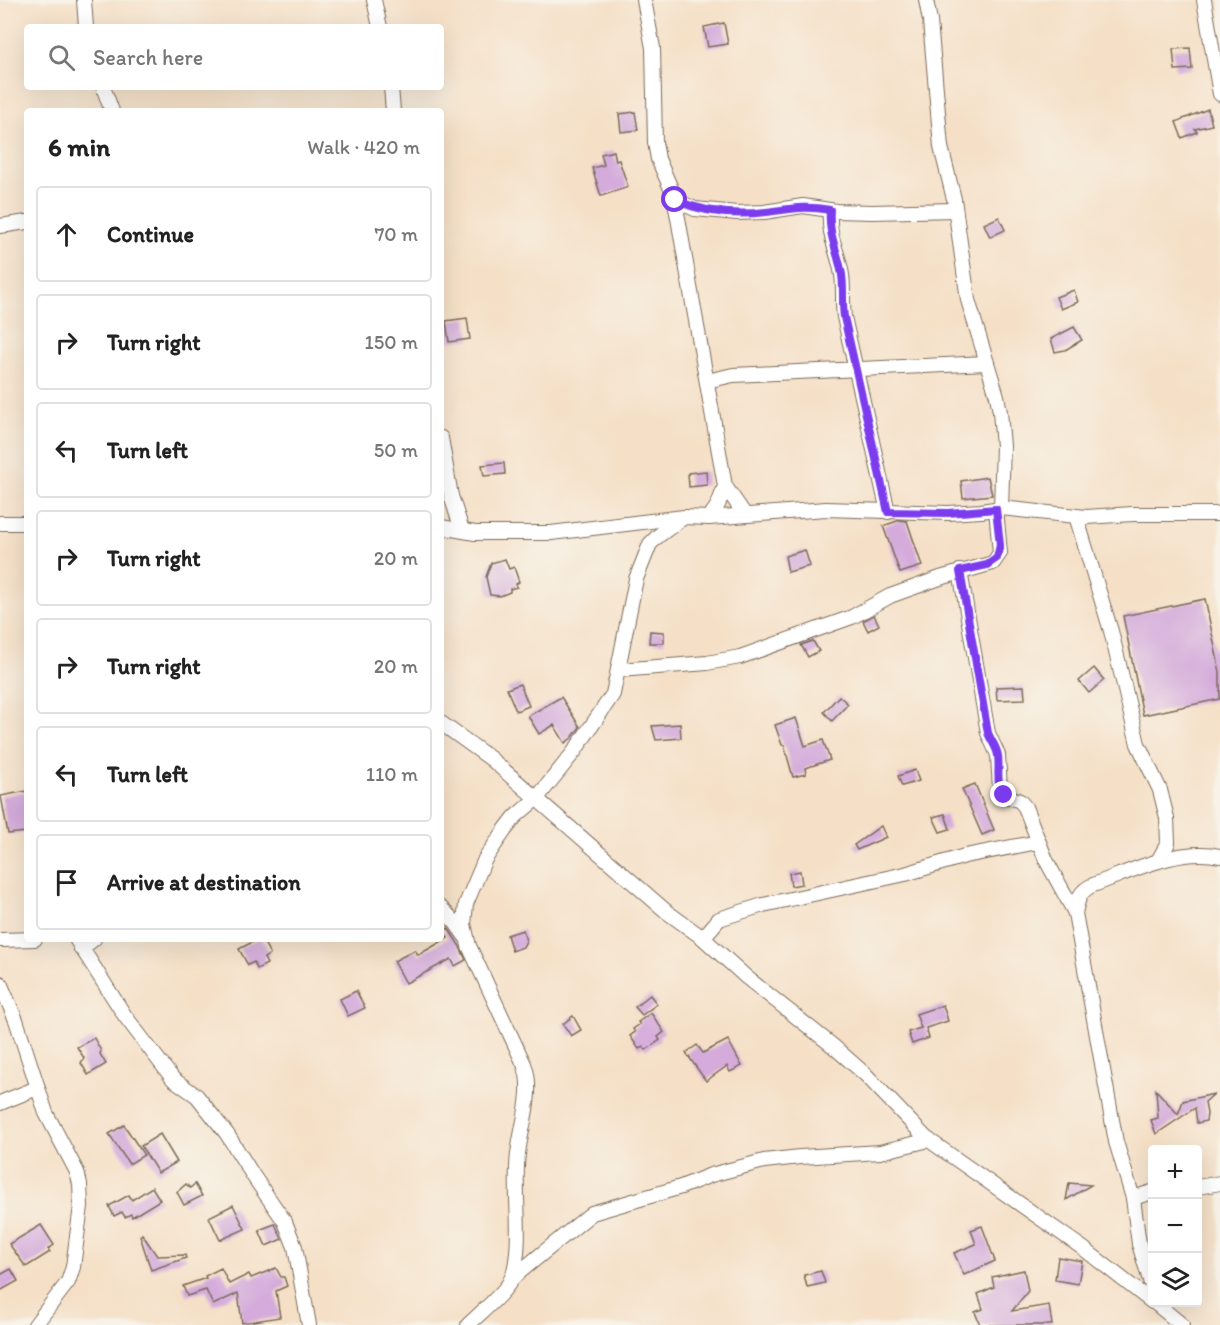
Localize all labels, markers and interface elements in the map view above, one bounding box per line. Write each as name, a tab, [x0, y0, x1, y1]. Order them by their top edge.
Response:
search box	[24, 24, 444, 90]
icon: search	[45, 41, 78, 74]
text: Search here	[93, 44, 203, 71]
text: 6 min	[48, 131, 110, 163]
text: Walk · 420 m	[307, 135, 420, 159]
route start	[661, 186, 687, 212]
icon: ahead	[50, 218, 83, 251]
text: Continue	[107, 221, 194, 248]
text: 70 m	[374, 222, 418, 246]
icon: right	[50, 326, 83, 359]
text: Turn right	[107, 329, 201, 356]
text: 150 m	[365, 330, 418, 354]
icon: left	[50, 434, 83, 467]
text: Turn left	[107, 437, 188, 464]
text: 50 m	[374, 438, 418, 462]
icon: right	[50, 542, 83, 575]
text: Turn right	[107, 545, 201, 572]
text: 20 m	[374, 546, 418, 570]
icon: right	[50, 650, 83, 683]
text: Turn right	[107, 653, 201, 680]
text: 20 m	[374, 654, 418, 678]
icon: left	[50, 758, 83, 791]
text: Turn left	[107, 761, 188, 788]
text: 110 m	[366, 762, 418, 786]
route end	[990, 781, 1016, 807]
icon: arrive	[50, 866, 83, 899]
text: Arrive at destination	[107, 869, 301, 896]
map controls	[1148, 1145, 1202, 1307]
button: +	[1148, 1145, 1202, 1199]
button: −	[1148, 1199, 1202, 1253]
button: layers	[1148, 1253, 1202, 1307]

